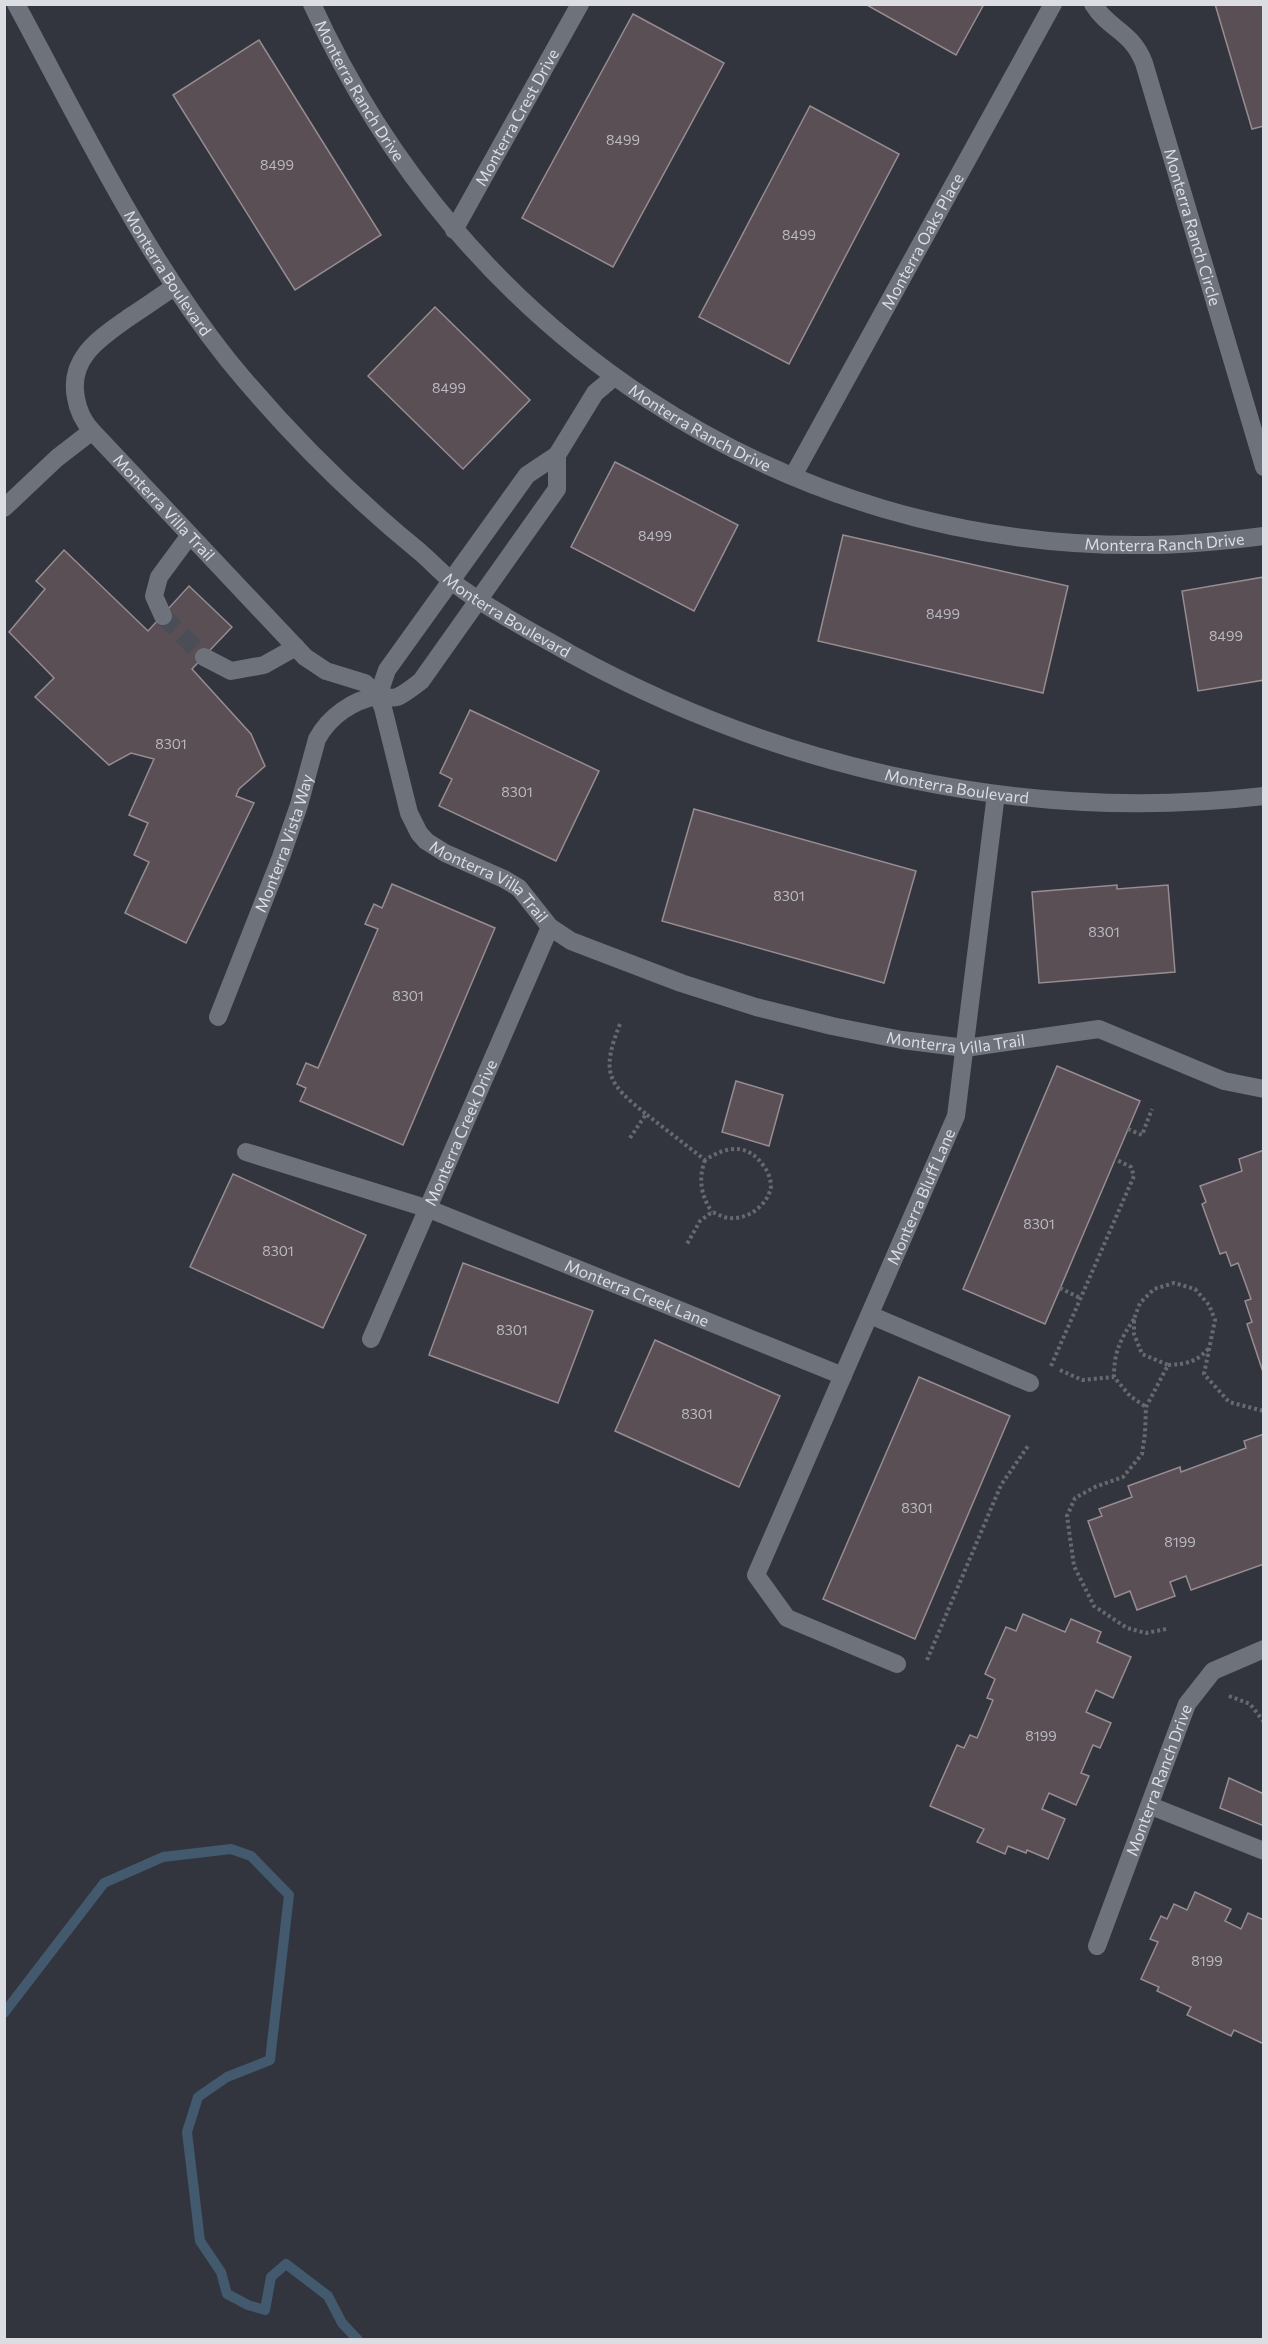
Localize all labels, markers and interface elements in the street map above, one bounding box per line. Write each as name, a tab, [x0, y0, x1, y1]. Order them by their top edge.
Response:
street label: Monterra Ranch Drive	[312, 17, 409, 164]
street label: Monterra Crest Drive	[471, 45, 562, 189]
house number: 8499	[606, 131, 640, 148]
street label: Monterra Ranch Circle	[1161, 146, 1226, 308]
house number: 8499	[260, 156, 294, 173]
street label: Monterra Oaks Place	[877, 170, 967, 312]
street label: Monterra Boulevard	[121, 206, 216, 339]
house number: 8499	[782, 226, 816, 243]
house number: 8499	[432, 379, 466, 396]
street label: Monterra Ranch Drive	[626, 380, 774, 475]
street label: Monterra Villa Trail	[110, 450, 219, 564]
house number: 8499	[638, 527, 672, 544]
street label: Monterra Ranch Drive	[1084, 528, 1245, 554]
street label: Monterra Boulevard	[440, 568, 574, 661]
house number: 8499	[926, 605, 960, 622]
house number: 8499	[1209, 627, 1243, 644]
house number: 8301	[155, 735, 187, 752]
street label: Monterra Boulevard	[883, 764, 1030, 807]
street label: Monterra Vista Way	[250, 772, 316, 915]
house number: 8301	[501, 783, 533, 800]
street label: Monterra Villa Trail	[426, 836, 552, 926]
house number: 8301	[773, 887, 805, 904]
house number: 8301	[1088, 923, 1120, 940]
house number: 8301	[392, 987, 424, 1004]
street label: Monterra Villa Trail	[885, 1027, 1026, 1058]
street label: Monterra Creek Drive	[420, 1056, 500, 1208]
street label: Monterra Bluff Lane	[882, 1125, 958, 1268]
house number: 8301	[1023, 1215, 1055, 1232]
house number: 8301	[262, 1242, 294, 1259]
street label: Monterra Creek Lane	[562, 1255, 712, 1330]
house number: 8301	[496, 1321, 528, 1338]
house number: 8301	[681, 1405, 713, 1422]
house number: 8301	[901, 1499, 933, 1516]
house number: 8199	[1164, 1533, 1196, 1550]
street label: Monterra Ranch Drive	[1121, 1702, 1195, 1858]
house number: 8199	[1025, 1727, 1057, 1744]
house number: 8199	[1191, 1952, 1223, 1969]

